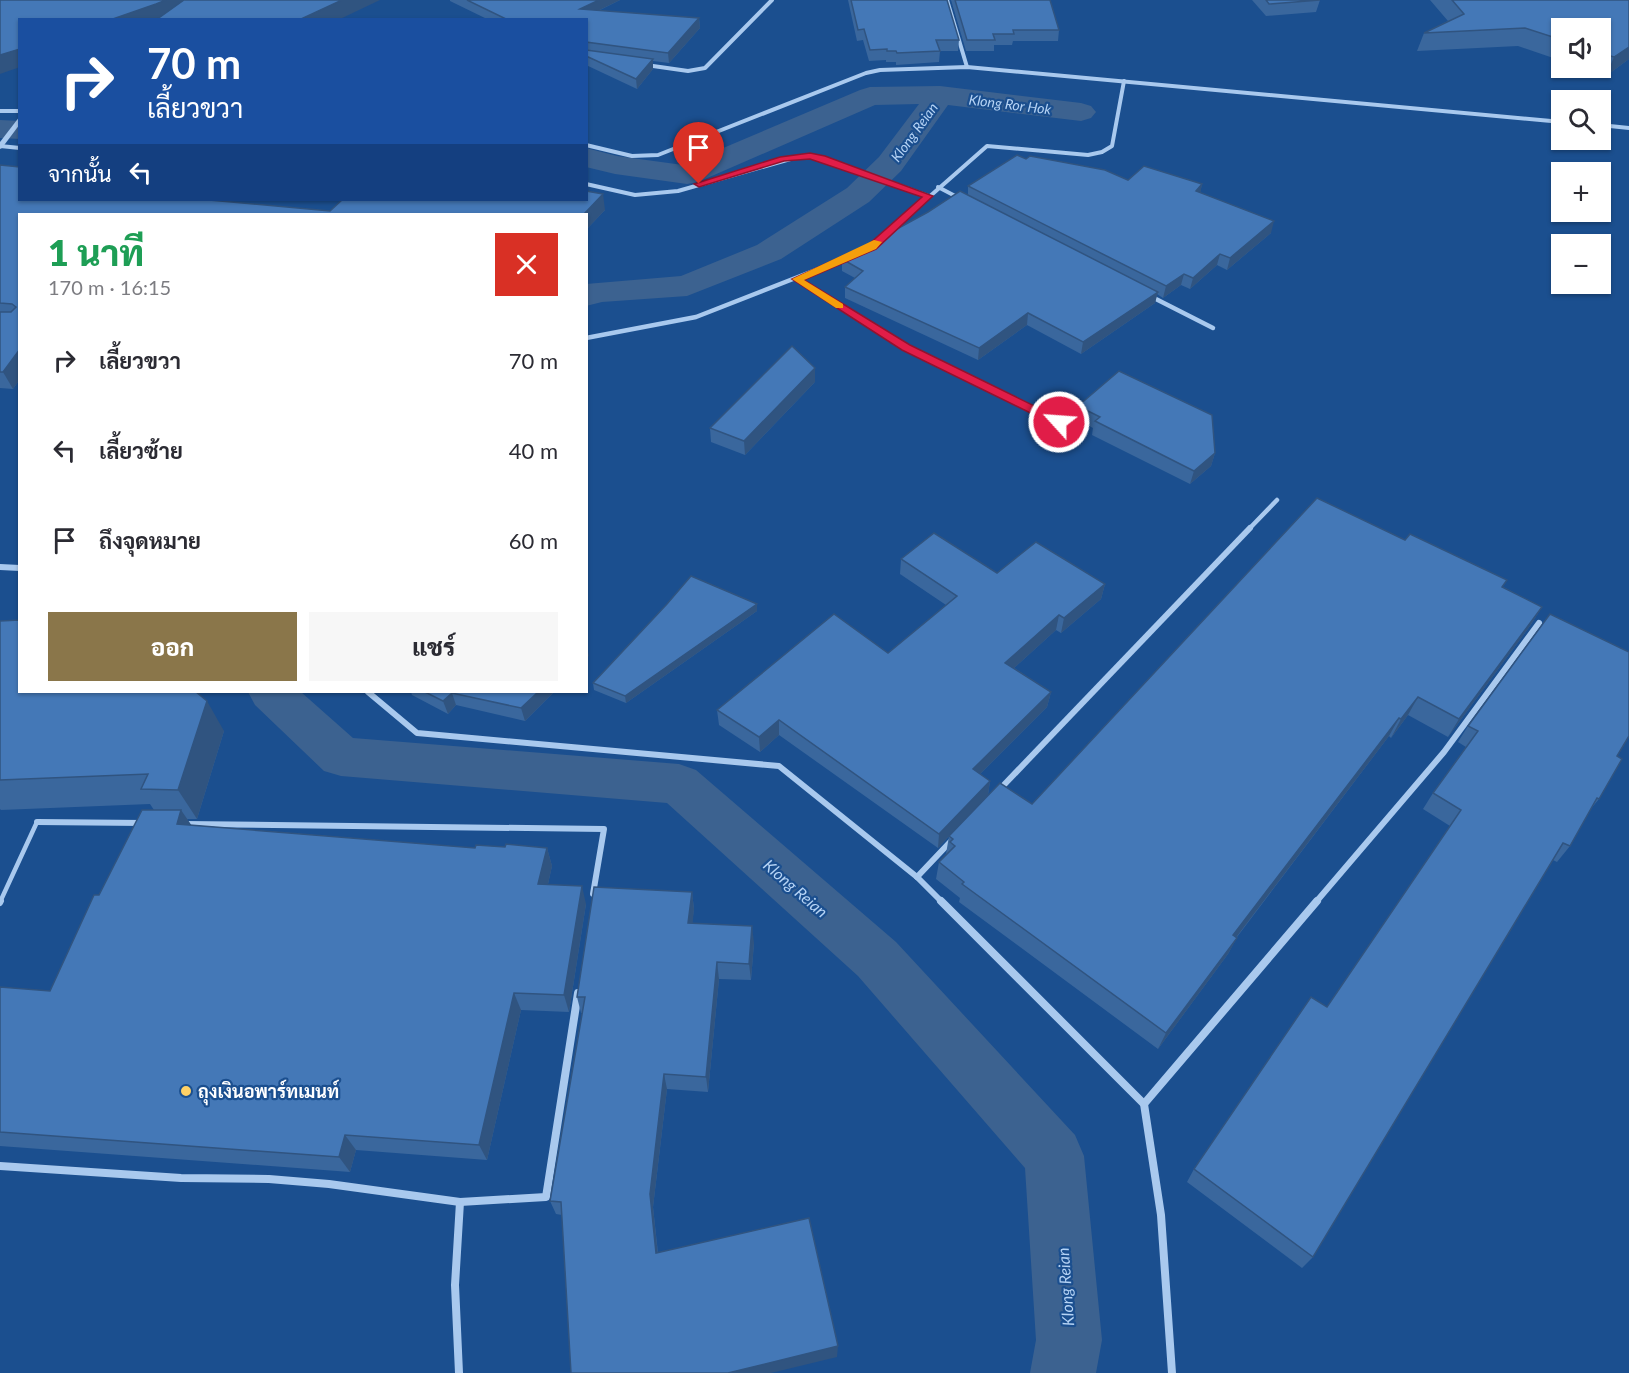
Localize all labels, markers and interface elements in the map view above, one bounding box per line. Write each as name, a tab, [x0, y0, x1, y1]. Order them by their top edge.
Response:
map controls	[1551, 18, 1611, 294]
button: sound	[1551, 18, 1611, 78]
text: 70 m	[147, 38, 241, 88]
icon: right	[48, 42, 126, 120]
button: search	[1551, 90, 1611, 150]
text: เลี้ยวขวา	[147, 91, 243, 124]
water label: Klong Ror Hok	[968, 91, 1053, 118]
water label: Klong Reian	[887, 99, 941, 165]
pin	[673, 122, 724, 184]
icon: arrive	[682, 131, 715, 164]
icon: left	[124, 156, 157, 189]
text: จากนั้น	[48, 160, 112, 187]
button: +	[1551, 162, 1611, 222]
text: 1 นาที	[48, 230, 144, 274]
button: close	[495, 233, 558, 296]
button: −	[1551, 234, 1611, 294]
text: 170 m · 16:15	[48, 275, 171, 299]
icon: right	[48, 344, 81, 377]
text: เลี้ยวขวา	[99, 347, 181, 374]
text: 70 m	[509, 347, 558, 374]
position arrow	[1027, 390, 1091, 454]
icon: left	[48, 434, 81, 467]
text: เลี้ยวซ้าย	[99, 437, 183, 464]
text: 40 m	[509, 437, 558, 464]
icon: arrive	[48, 524, 81, 557]
text: ถึงจุดหมาย	[99, 527, 201, 554]
text: 60 m	[509, 527, 558, 554]
button: ออก	[48, 612, 297, 681]
button: แชร์	[309, 612, 558, 681]
water label: Klong Reian	[760, 855, 832, 921]
place label: ถุงเงินอพาร์ทเมนท์	[198, 1079, 340, 1106]
marker: ถุงเงินอพาร์ทเมนท์	[179, 1084, 193, 1098]
water label: Klong Reian	[1053, 1247, 1077, 1327]

